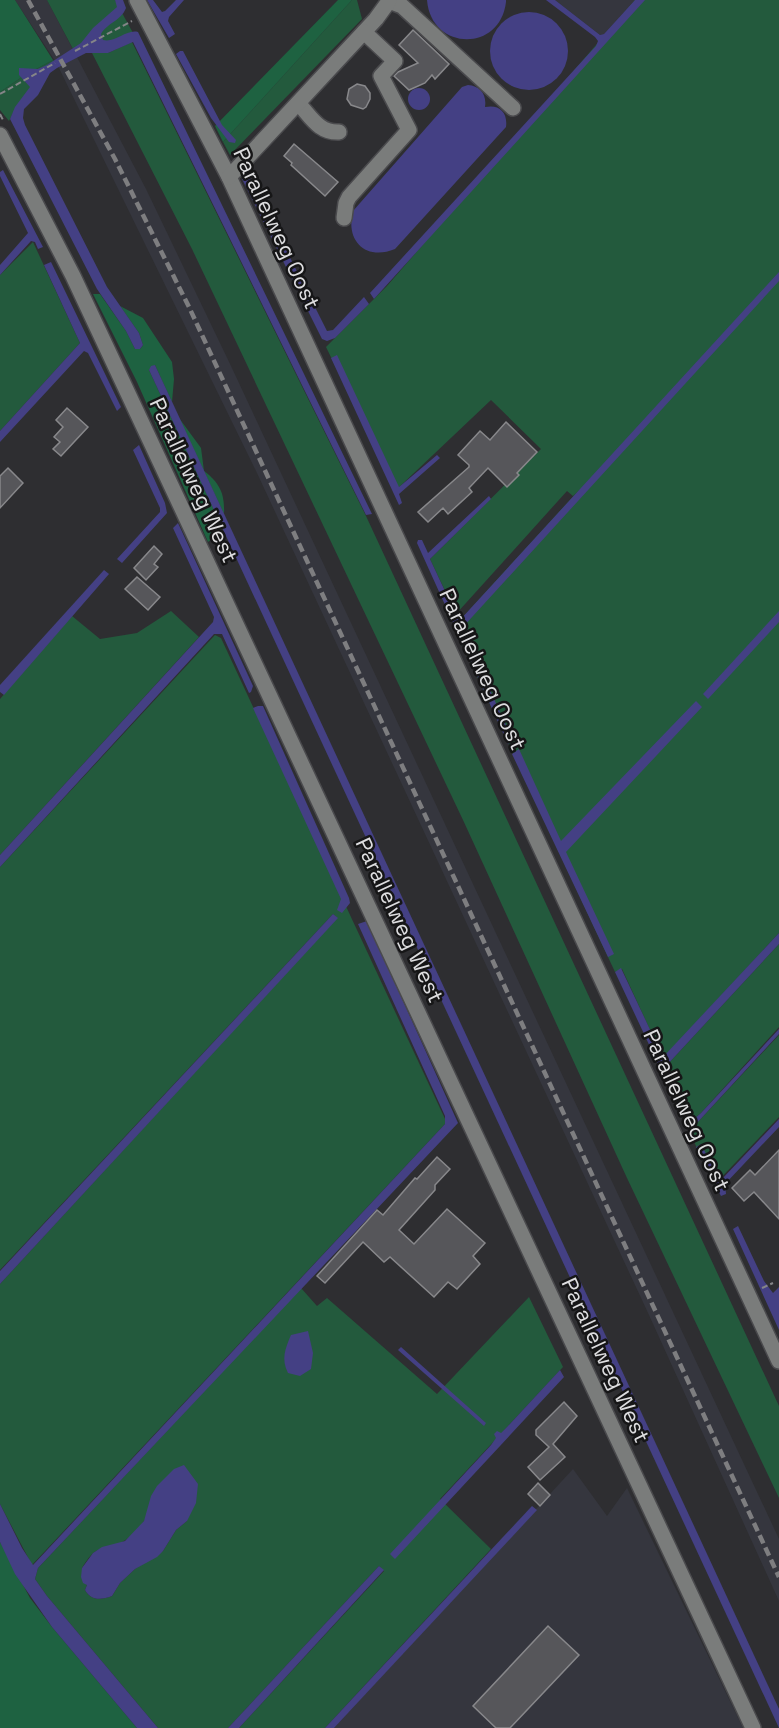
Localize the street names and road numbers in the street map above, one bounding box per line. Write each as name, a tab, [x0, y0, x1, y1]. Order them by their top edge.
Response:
street label: Parallelweg Oost	[227, 143, 327, 313]
street label: Parallelweg West	[144, 393, 244, 567]
street label: Parallelweg Oost	[433, 584, 533, 754]
street label: Parallelweg West	[350, 833, 450, 1007]
street label: Parallelweg Oost	[637, 1025, 737, 1195]
street label: Parallelweg West	[556, 1273, 656, 1447]

